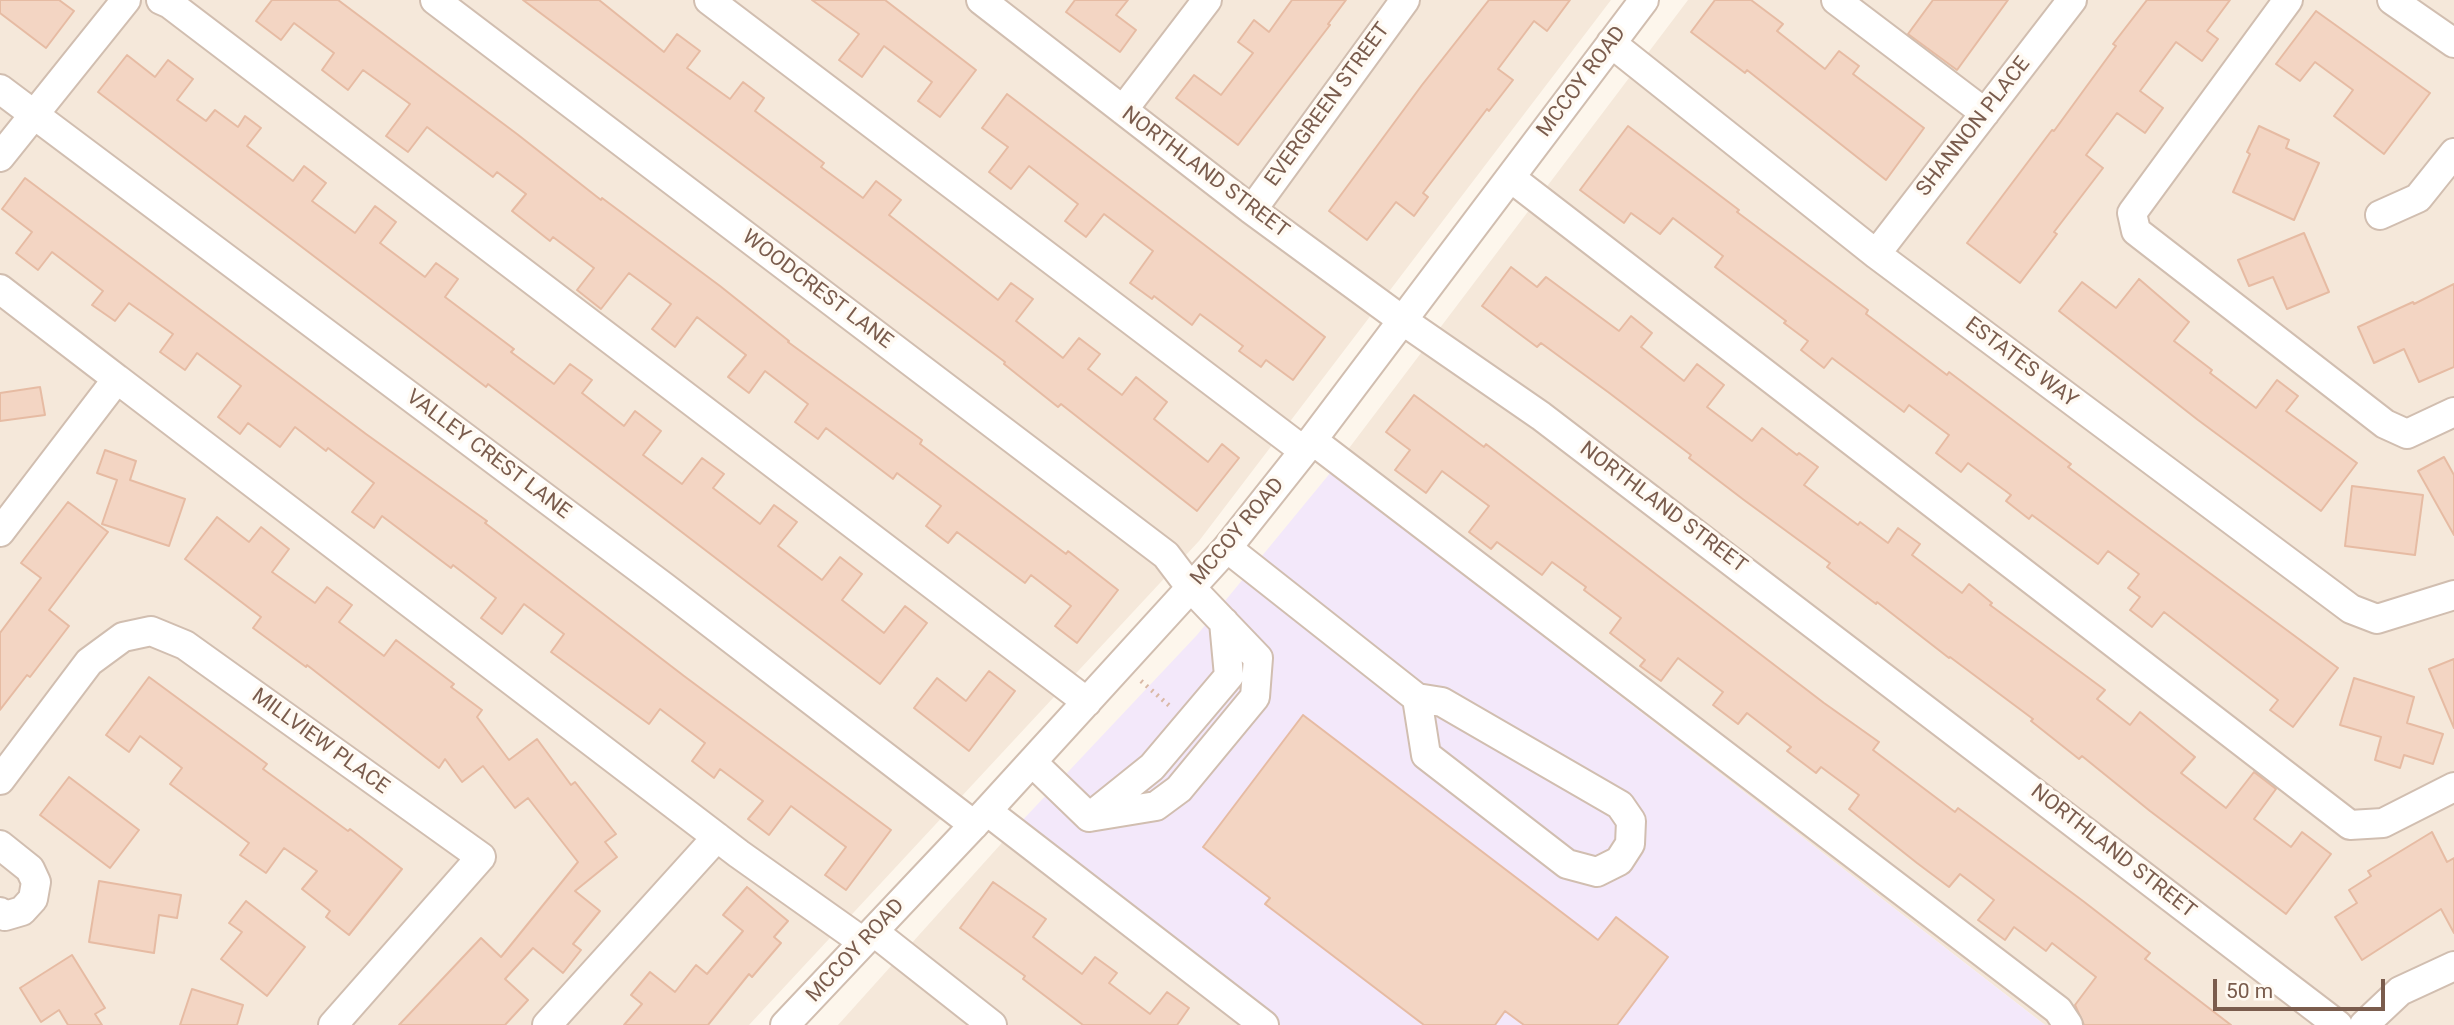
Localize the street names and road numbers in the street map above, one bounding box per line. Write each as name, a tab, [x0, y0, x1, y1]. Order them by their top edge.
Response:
street label: EVERGREEN STREET	[1260, 18, 1396, 192]
street label: MCCOY ROAD	[1532, 22, 1632, 142]
street label: SHANNON PLACE	[1912, 52, 2036, 202]
street label: NORTHLAND STREET	[1116, 102, 1294, 244]
street label: WOODCREST LANE	[737, 225, 897, 355]
street label: ESTATES WAY	[1960, 313, 2082, 413]
street label: VALLEY CREST LANE	[401, 385, 575, 525]
street label: NORTHLAND STREET	[1574, 437, 1752, 579]
street label: MCCOY ROAD	[1186, 473, 1290, 591]
street label: MILLVIEW PLACE	[246, 684, 394, 800]
street label: NORTHLAND STREET	[2025, 780, 2201, 924]
street label: MCCOY ROAD	[802, 894, 910, 1008]

